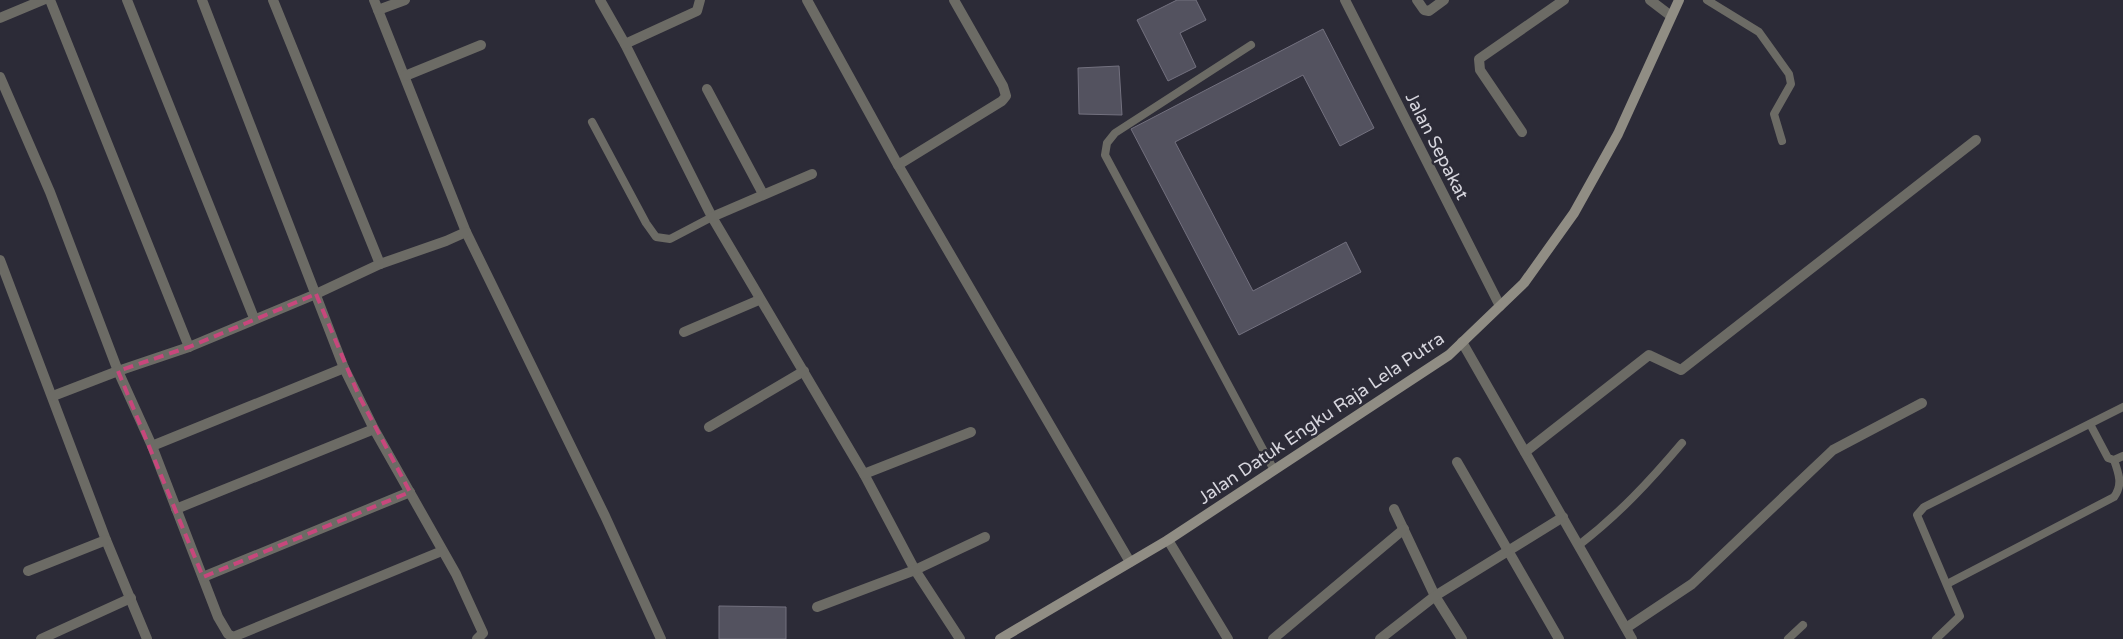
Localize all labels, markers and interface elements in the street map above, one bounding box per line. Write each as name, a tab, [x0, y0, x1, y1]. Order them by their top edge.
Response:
street label: Jalan Sepakat	[1400, 88, 1474, 204]
street label: Jalan Datuk Engku Raja Lela Putra	[1194, 327, 1448, 509]

